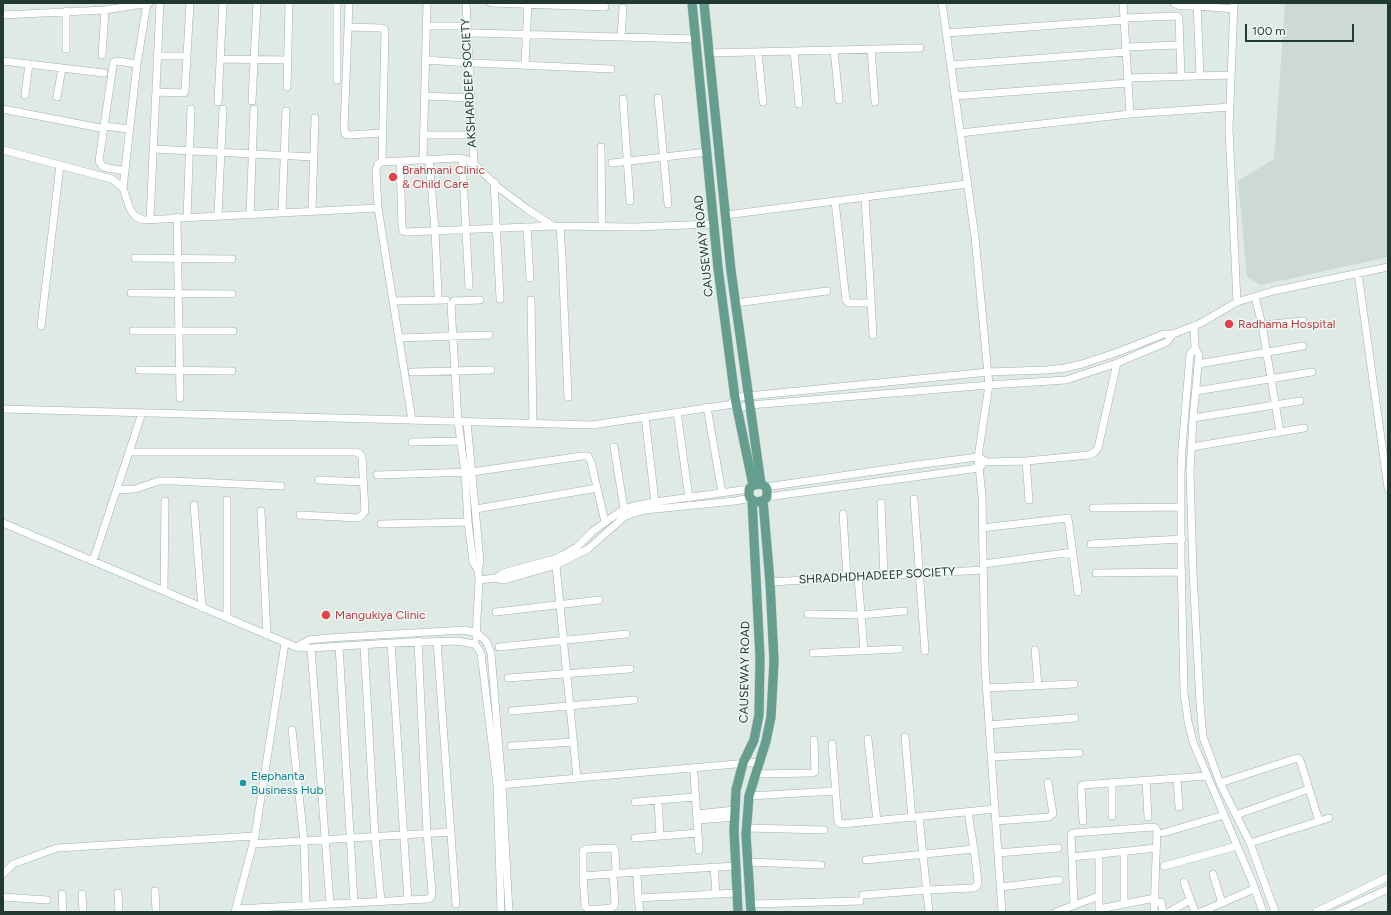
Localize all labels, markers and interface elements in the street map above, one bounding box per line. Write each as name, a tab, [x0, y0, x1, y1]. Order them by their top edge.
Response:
scale bar	[1247, 16, 1356, 42]
street label: AKSHARDEEP SOCIETY	[458, 18, 480, 148]
text: 100 m	[1252, 24, 1286, 38]
place label: Brahmani Clinic & Child Care	[402, 163, 485, 191]
marker: Brahmani Clinic & Child Care	[387, 171, 399, 183]
street label: CAUSEWAY ROAD	[691, 194, 717, 298]
place label: Radhama Hospital	[1238, 317, 1335, 331]
marker: Radhama Hospital	[1223, 318, 1235, 330]
street label: SHRADHDHADEEP SOCIETY	[798, 565, 956, 587]
place label: Mangukiya Clinic	[335, 608, 426, 622]
marker: Mangukiya Clinic	[320, 609, 332, 621]
street label: CAUSEWAY ROAD	[737, 621, 753, 723]
place label: Elephanta Business Hub	[251, 769, 324, 797]
marker: Elephanta Business Hub	[238, 778, 248, 788]

